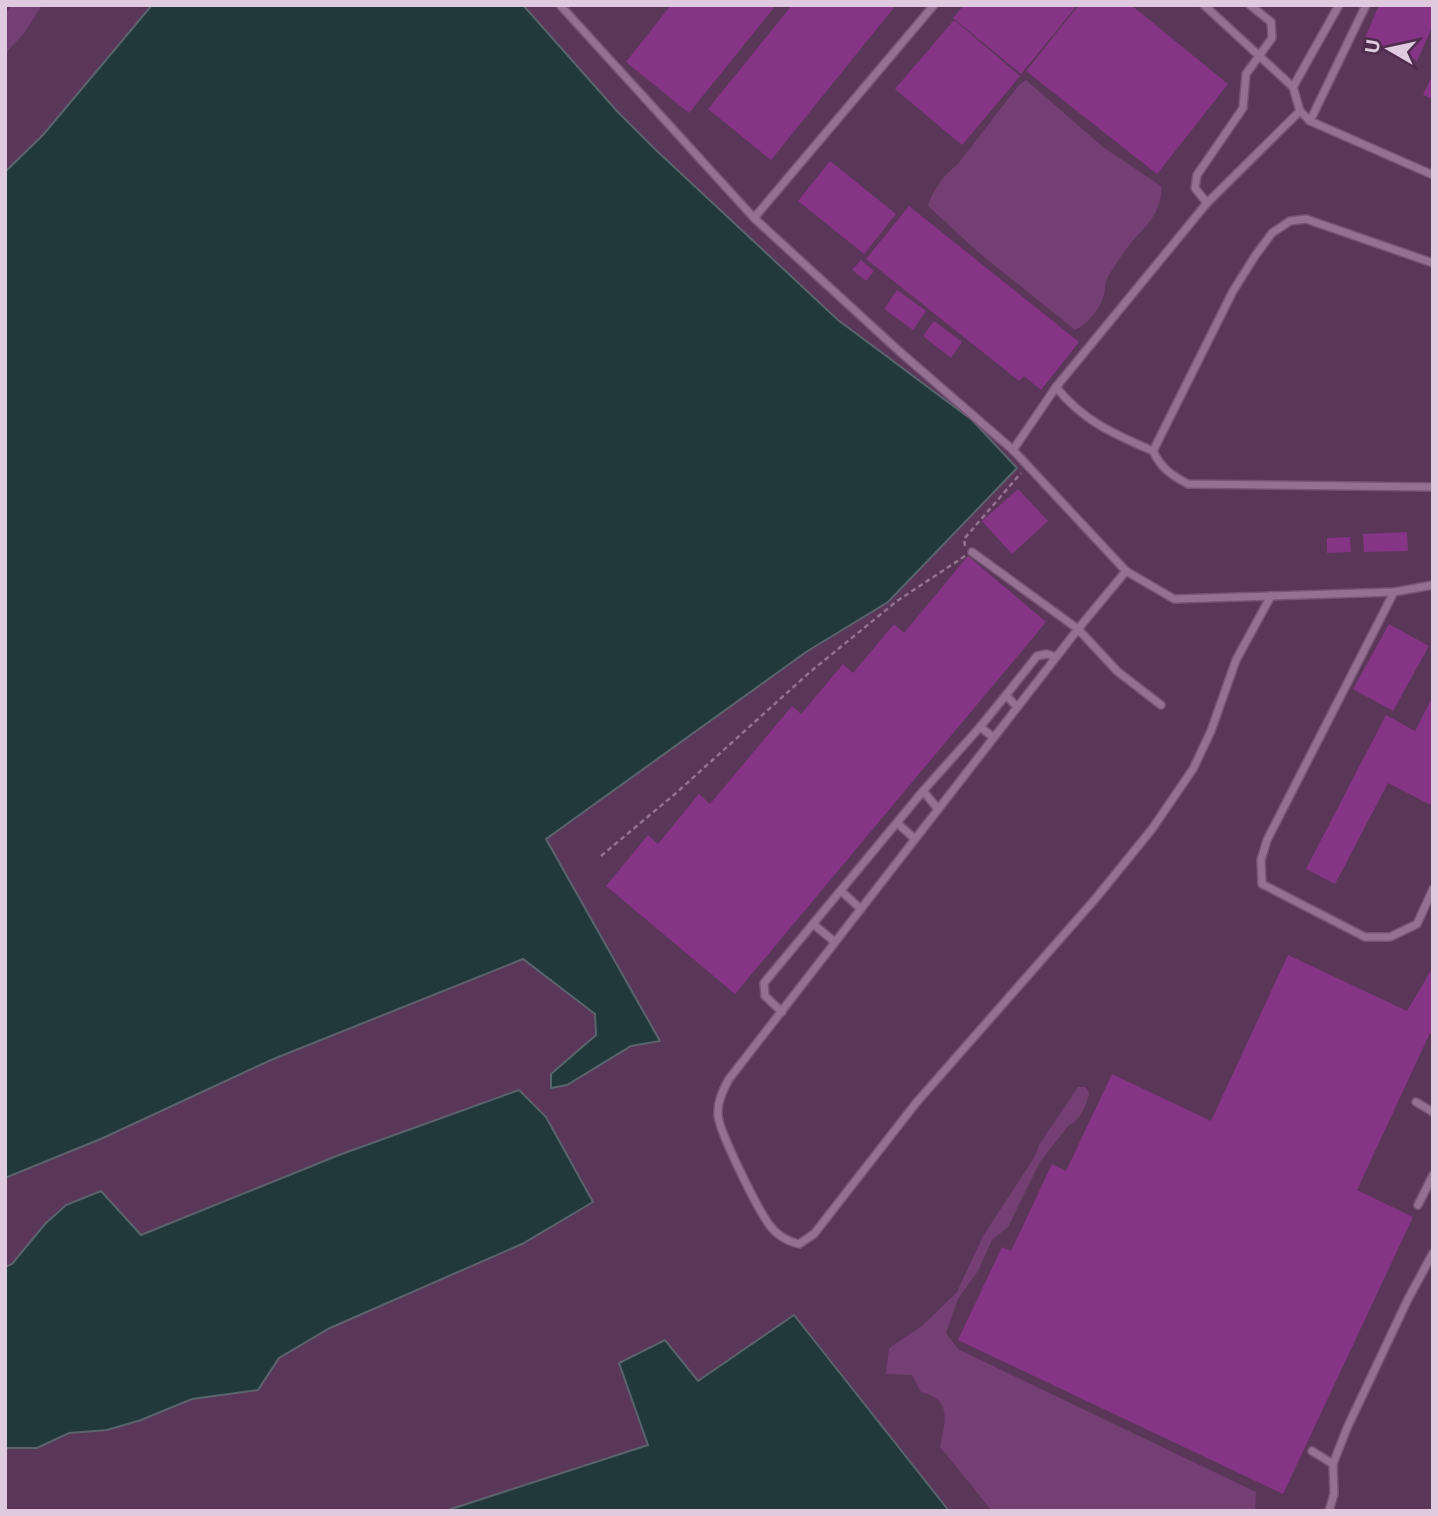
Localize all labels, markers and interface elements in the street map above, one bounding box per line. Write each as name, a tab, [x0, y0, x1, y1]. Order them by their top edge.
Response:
north arrow	[1354, 14, 1424, 84]
text: U	[1358, 37, 1386, 55]

